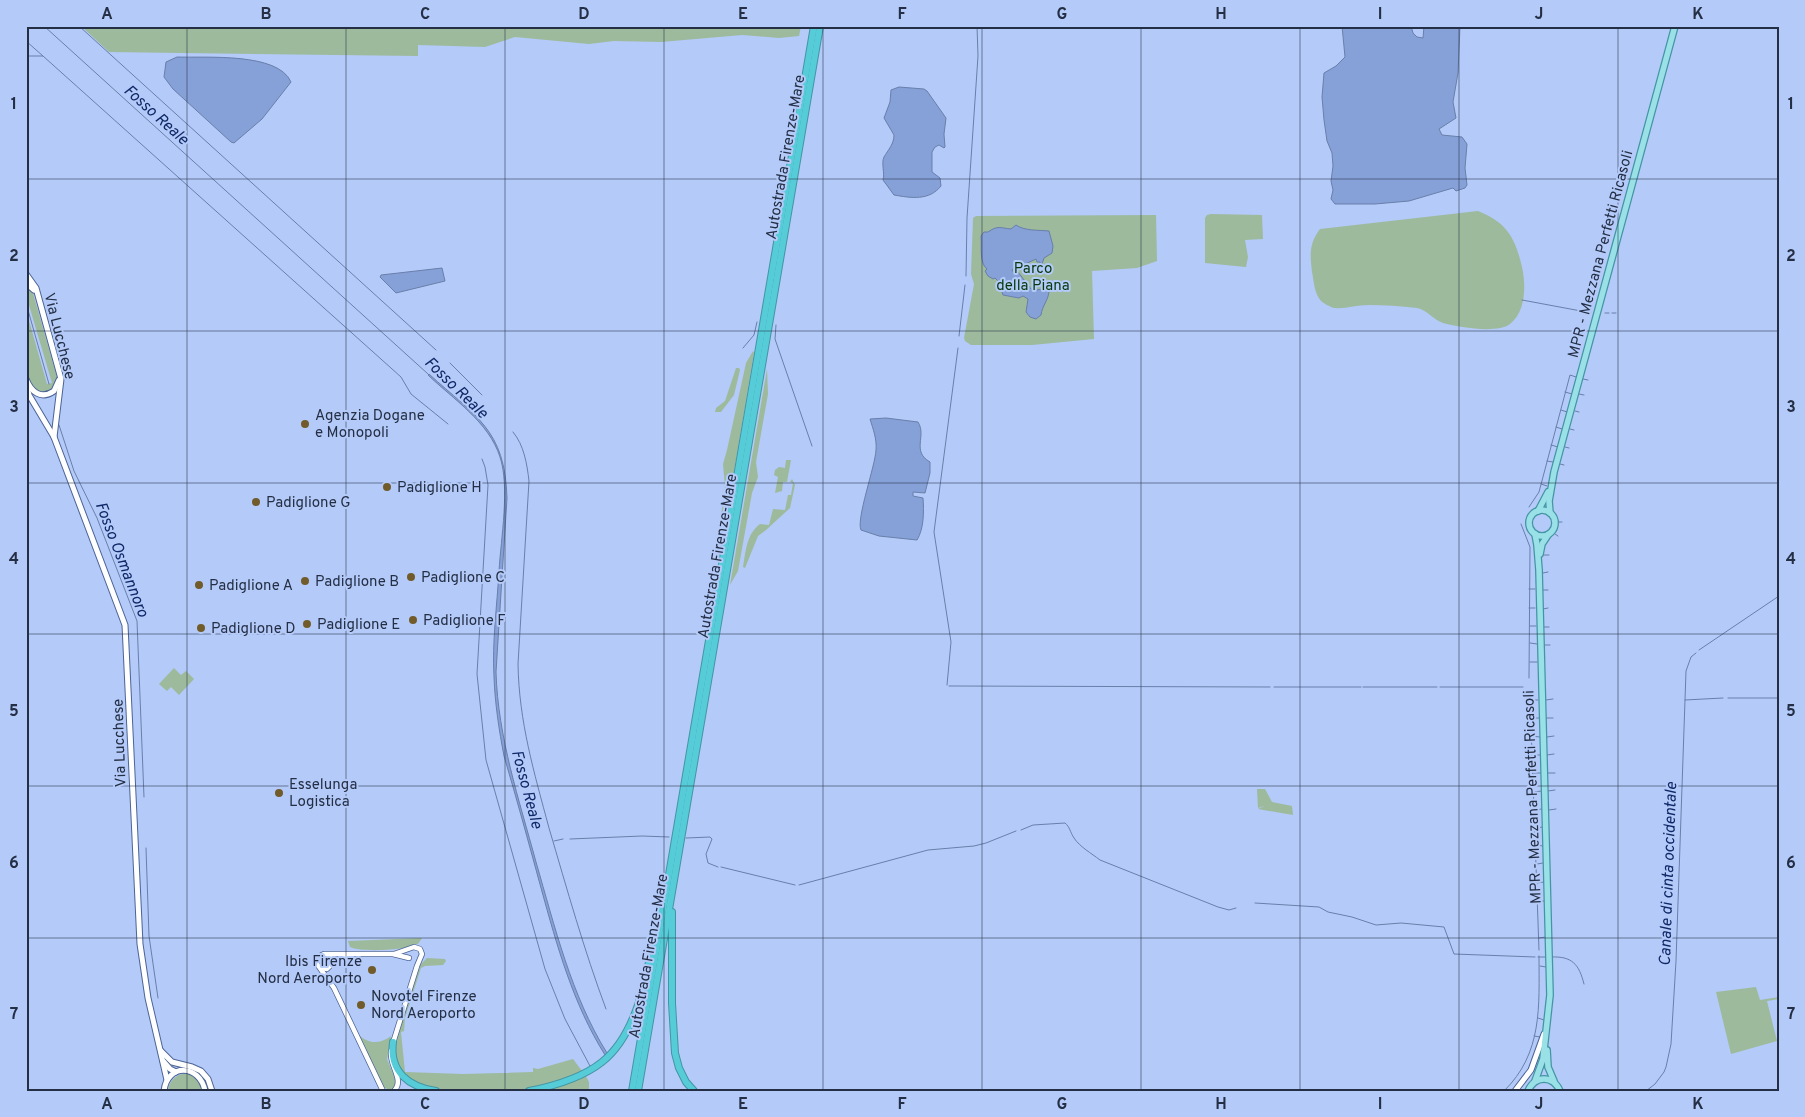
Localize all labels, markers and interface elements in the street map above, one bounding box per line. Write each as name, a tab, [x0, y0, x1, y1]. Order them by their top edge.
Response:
text: A	[101, 5, 113, 25]
text: B	[260, 5, 272, 25]
text: C	[420, 5, 430, 25]
text: D	[578, 5, 590, 25]
text: E	[738, 5, 748, 25]
text: F	[897, 5, 907, 25]
text: G	[1057, 5, 1067, 25]
text: H	[1215, 5, 1227, 25]
text: I	[1378, 5, 1382, 25]
text: J	[1535, 5, 1543, 25]
text: K	[1692, 5, 1704, 25]
street label: Autostrada Firenze-Mare	[763, 73, 810, 241]
water label: Fosso Reale	[119, 81, 193, 150]
text: 1	[11, 95, 17, 115]
text: 1	[1788, 95, 1794, 115]
street label: MPR - Mezzana Perfetti Ricasoli	[1565, 149, 1638, 360]
text: 2	[9, 247, 19, 267]
text: 2	[1786, 247, 1796, 267]
park label: Parco della Piana	[996, 260, 1070, 296]
street label: Via Lucchese	[39, 291, 78, 382]
water label: Fosso Reale	[420, 353, 492, 424]
text: 3	[9, 398, 19, 418]
text: 3	[1786, 398, 1796, 418]
place label: Agenzia Dogane e Monopoli	[315, 407, 425, 443]
marker: Agenzia Dogane e Monopoli	[299, 418, 311, 430]
street label: Autostrada Firenze-Mare	[695, 472, 742, 640]
place label: Padiglione H	[397, 479, 482, 498]
marker: Padiglione H	[381, 481, 393, 493]
place label: Padiglione G	[266, 494, 351, 513]
marker: Padiglione G	[250, 496, 262, 508]
water label: Fosso Osmannoro	[90, 499, 152, 621]
text: 4	[9, 550, 19, 570]
text: 4	[1786, 550, 1796, 570]
place label: Padiglione C	[421, 569, 505, 588]
marker: Padiglione C	[405, 571, 417, 583]
place label: Padiglione B	[315, 573, 399, 592]
marker: Padiglione B	[299, 575, 311, 587]
place label: Padiglione A	[209, 577, 293, 596]
marker: Padiglione A	[193, 579, 205, 591]
place label: Padiglione F	[423, 612, 506, 631]
marker: Padiglione F	[407, 614, 419, 626]
place label: Padiglione E	[317, 616, 400, 635]
marker: Padiglione E	[301, 618, 313, 630]
place label: Padiglione D	[211, 620, 295, 639]
marker: Padiglione D	[195, 622, 207, 634]
street label: MPR - Mezzana Perfetti Ricasoli	[1520, 690, 1547, 904]
street label: Via Lucchese	[109, 698, 132, 787]
text: 5	[9, 702, 19, 722]
text: 5	[1786, 702, 1796, 722]
water label: Fosso Reale	[506, 748, 546, 832]
place label: Esselunga Logistica	[289, 776, 357, 812]
water label: Canale di cinta occidentale	[1656, 781, 1682, 966]
marker: Esselunga Logistica	[273, 787, 285, 799]
text: 6	[9, 854, 19, 874]
text: 6	[1786, 854, 1796, 874]
street label: Autostrada Firenze-Mare	[626, 872, 673, 1040]
place label: Ibis Firenze Nord Aeroporto	[257, 953, 362, 989]
marker: Ibis Firenze Nord Aeroporto	[366, 964, 378, 976]
place label: Novotel Firenze Nord Aeroporto	[371, 988, 477, 1024]
marker: Novotel Firenze Nord Aeroporto	[355, 999, 367, 1011]
text: 7	[10, 1005, 18, 1025]
text: 7	[1787, 1005, 1795, 1025]
text: A	[101, 1095, 113, 1115]
text: B	[260, 1095, 272, 1115]
text: C	[420, 1095, 430, 1115]
text: D	[578, 1095, 590, 1115]
text: E	[738, 1095, 748, 1115]
text: F	[897, 1095, 907, 1115]
text: G	[1057, 1095, 1067, 1115]
text: H	[1215, 1095, 1227, 1115]
text: I	[1378, 1095, 1382, 1115]
text: J	[1535, 1095, 1543, 1115]
text: K	[1692, 1095, 1704, 1115]

